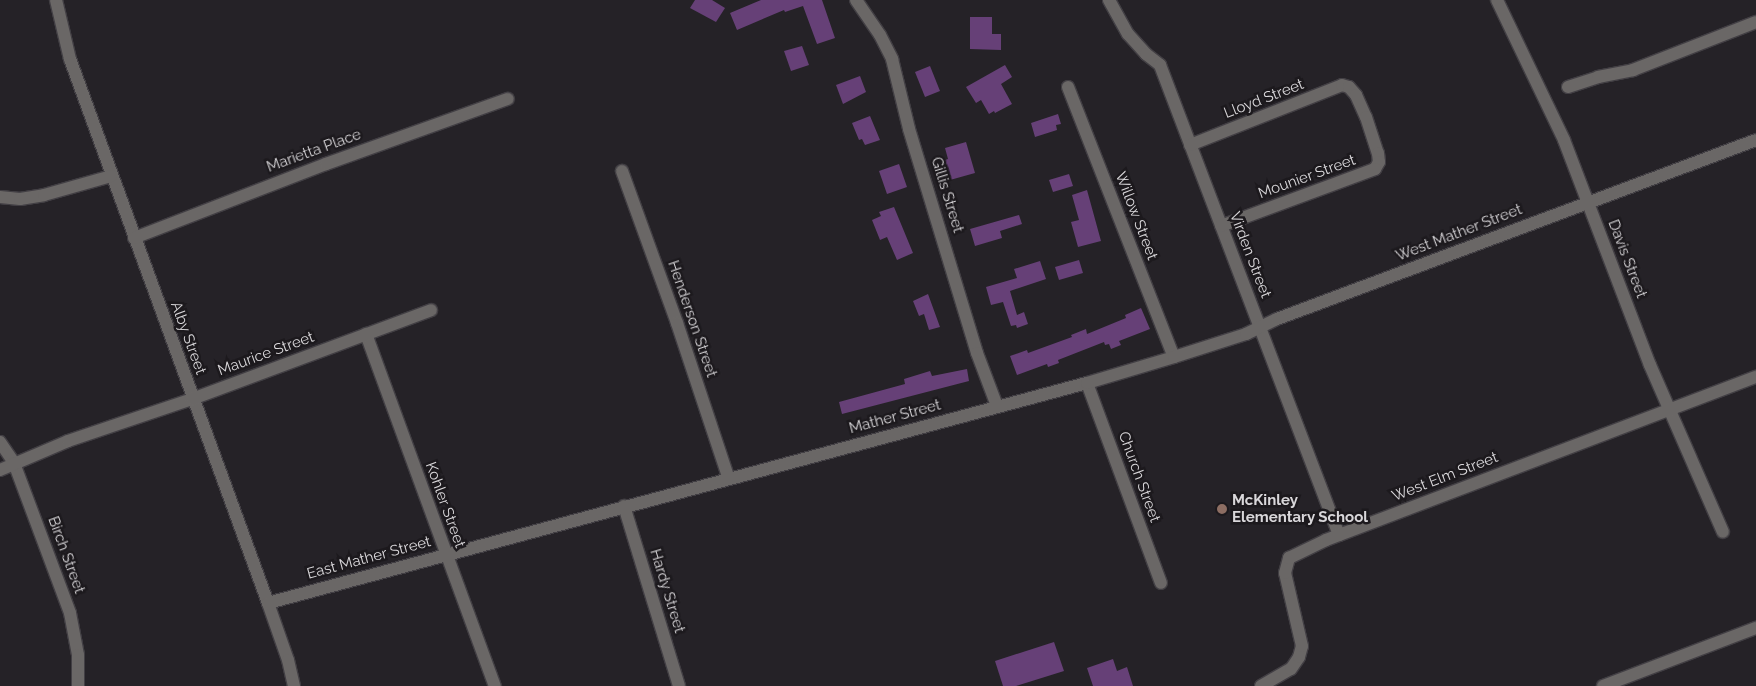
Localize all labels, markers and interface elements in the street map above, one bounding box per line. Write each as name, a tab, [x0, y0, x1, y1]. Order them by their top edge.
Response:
street label: Lloyd Street	[1222, 76, 1306, 122]
street label: Marietta Place	[264, 126, 364, 176]
street label: Mounier Street	[1256, 151, 1358, 203]
street label: Gillis Street	[927, 155, 967, 235]
street label: Willow Street	[1111, 169, 1161, 263]
street label: West Mather Street	[1393, 201, 1525, 265]
street label: Virden Street	[1225, 209, 1275, 301]
street label: Davis Street	[1604, 217, 1650, 301]
street label: Henderson Street	[664, 258, 720, 380]
street label: Alby Street	[166, 299, 210, 377]
street label: Maurice Street	[215, 328, 317, 380]
street label: Mather Street	[847, 396, 943, 438]
street label: Church Street	[1114, 429, 1164, 525]
street label: West Elm Street	[1389, 449, 1501, 505]
street label: Kohler Street	[421, 459, 469, 551]
place label: McKinley Elementary School	[1232, 491, 1368, 526]
marker: McKinley Elementary School	[1216, 503, 1228, 515]
street label: Birch Street	[44, 514, 88, 596]
street label: East Mather Street	[305, 533, 433, 583]
street label: Hardy Street	[646, 547, 688, 635]

